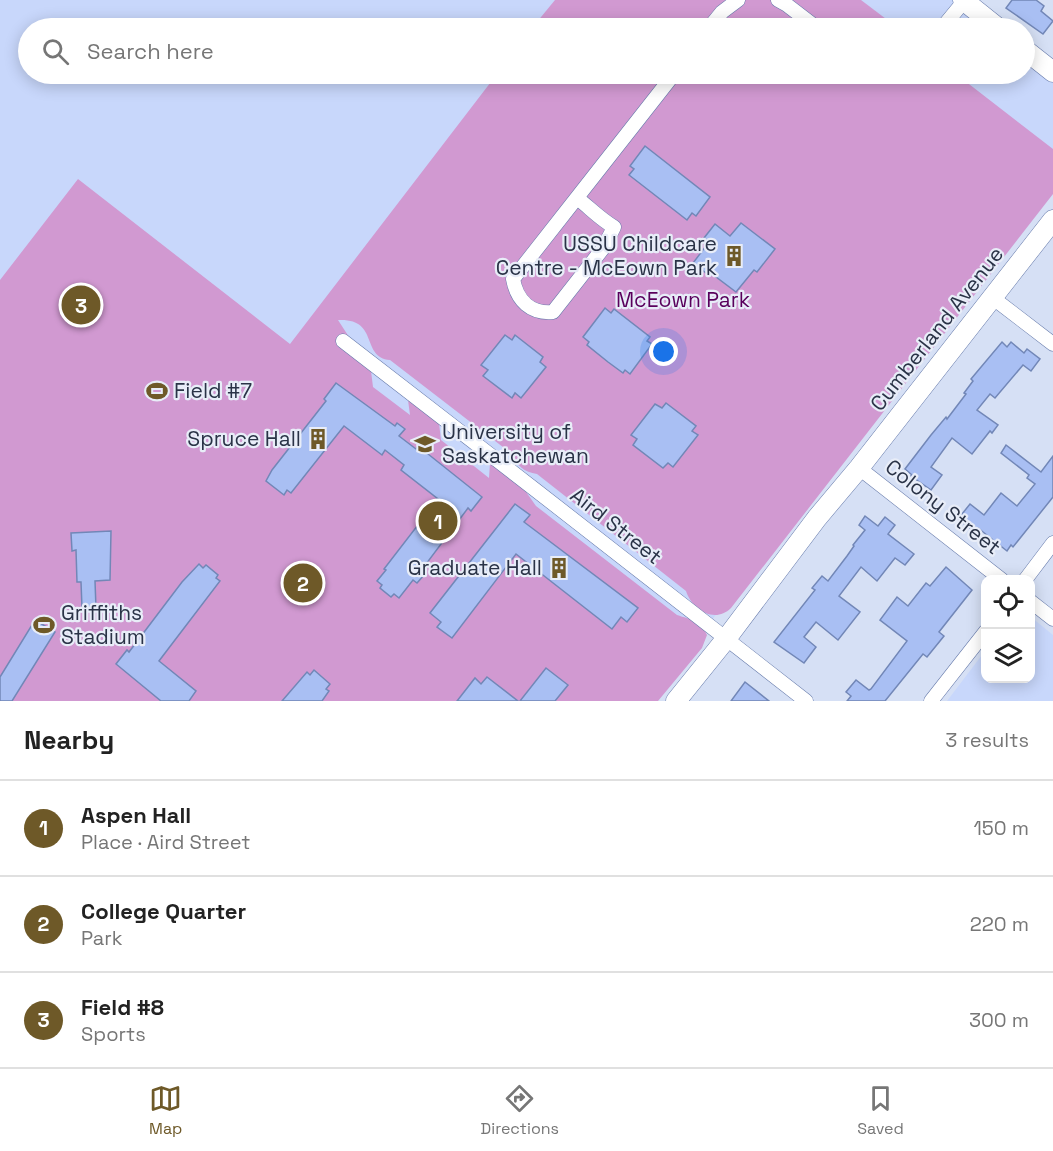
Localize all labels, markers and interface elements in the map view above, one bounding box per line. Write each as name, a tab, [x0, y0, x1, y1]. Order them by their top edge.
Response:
search box	[18, 18, 1035, 84]
icon: search	[39, 35, 72, 68]
text: Search here	[87, 37, 214, 65]
place label: USSU Childcare Centre - McEown Park	[496, 230, 717, 281]
street label: Cumberland Avenue	[864, 241, 1009, 416]
building icon: USSU Childcare Centre - McEown Park	[722, 244, 746, 268]
pin: 3	[62, 282, 100, 328]
park label: McEown Park	[616, 286, 750, 313]
your location	[649, 337, 678, 366]
place label: Field #7	[174, 377, 252, 404]
sports icon: Field #7	[145, 379, 169, 403]
place label: University of Saskatchewan	[442, 418, 589, 469]
place label: Spruce Hall	[187, 425, 301, 452]
building icon: Spruce Hall	[306, 427, 330, 451]
school or university icon: University of Saskatchewan	[413, 432, 437, 456]
street label: Colony Street	[880, 453, 1007, 560]
street label: Aird Street	[565, 481, 668, 570]
pin: 1	[418, 498, 458, 544]
place label: Graduate Hall	[408, 554, 542, 581]
building icon: Graduate Hall	[547, 556, 571, 580]
pin: 2	[284, 560, 322, 606]
map controls	[981, 575, 1035, 683]
button: locate	[981, 575, 1035, 629]
place label: Griffiths Stadium	[61, 599, 145, 650]
sports icon: Griffiths Stadium	[32, 613, 56, 637]
button: layers	[981, 629, 1035, 683]
text: Nearby	[24, 723, 114, 757]
text: 3 results	[945, 727, 1029, 753]
text: Aspen Hall	[81, 801, 191, 829]
text: 1	[39, 815, 48, 841]
text: 150 m	[974, 815, 1029, 841]
text: Place · Aird Street	[81, 829, 251, 855]
text: College Quarter	[81, 897, 246, 925]
text: 2	[38, 911, 49, 937]
text: 220 m	[970, 911, 1029, 937]
text: Park	[81, 925, 123, 951]
text: Field #8	[81, 993, 164, 1021]
text: 3	[37, 1007, 50, 1033]
text: 300 m	[969, 1007, 1029, 1033]
text: Sports	[81, 1021, 146, 1047]
tab: Map	[149, 1082, 182, 1139]
tab: Directions	[481, 1082, 559, 1139]
tab: Saved	[857, 1082, 904, 1139]

